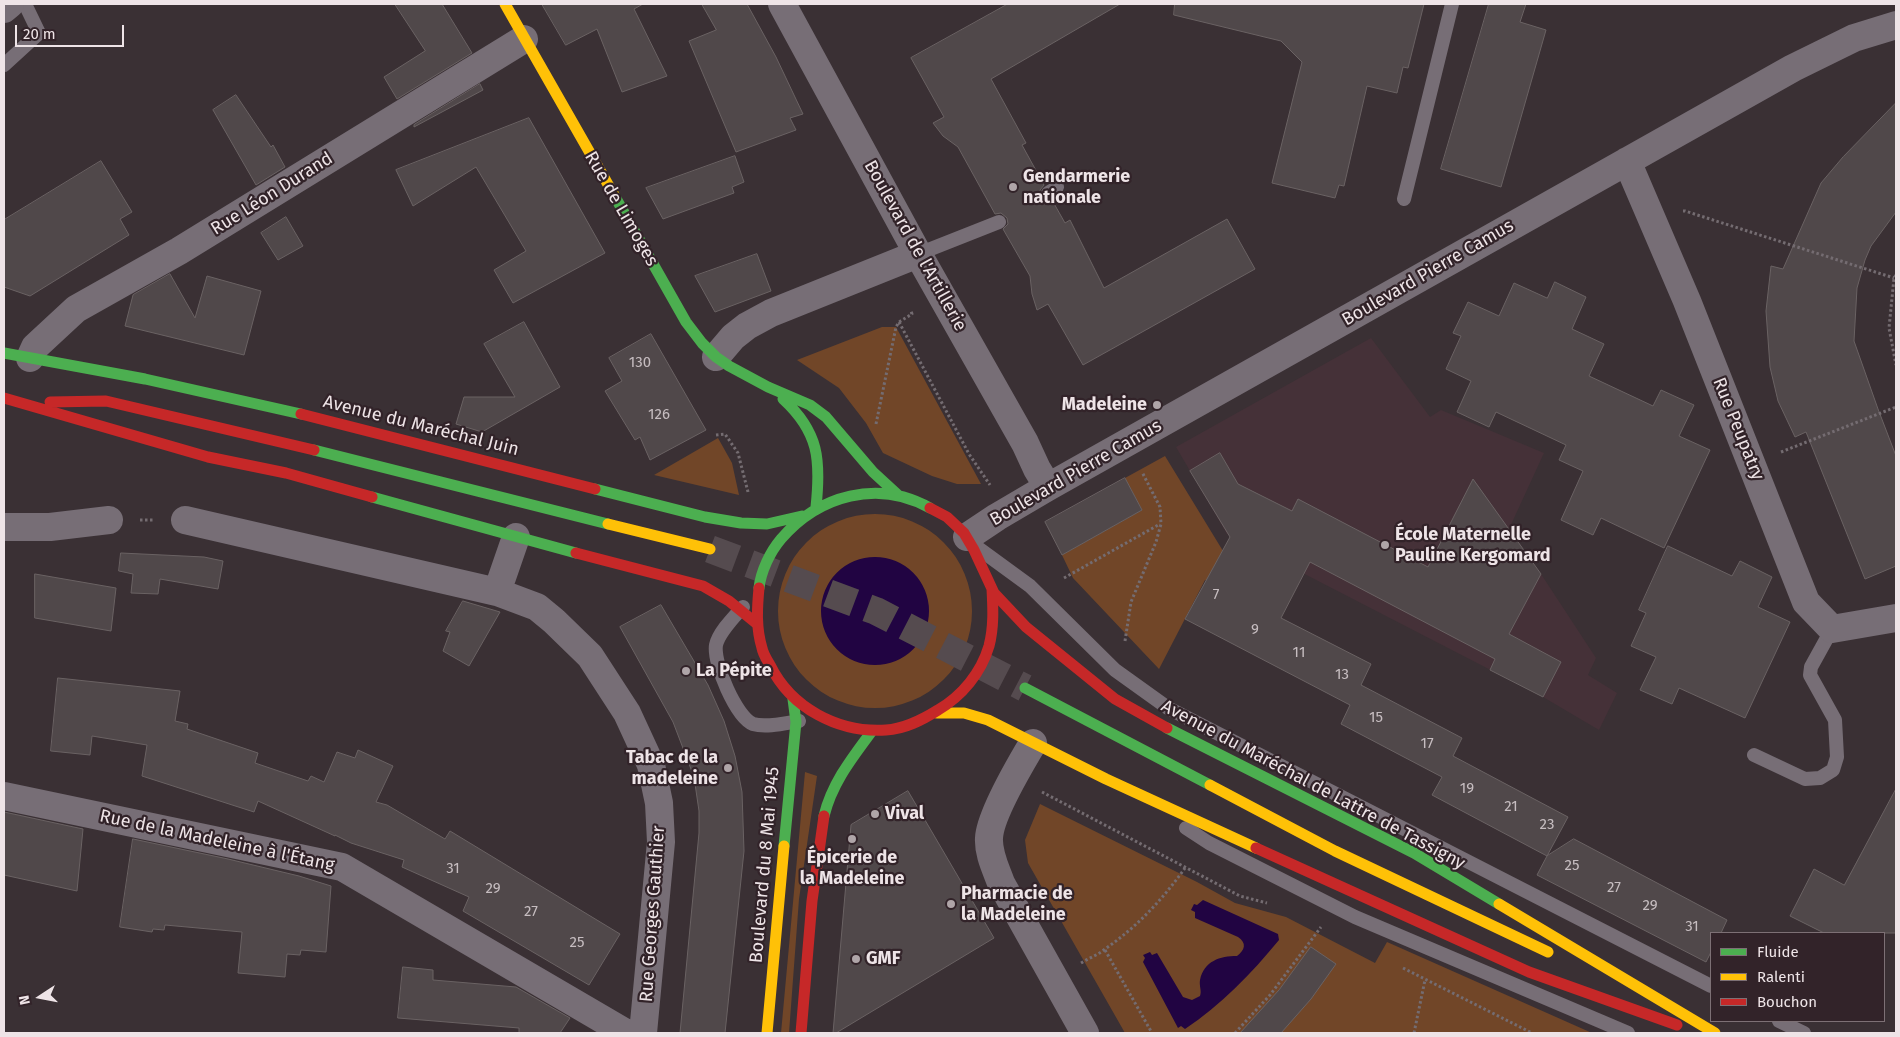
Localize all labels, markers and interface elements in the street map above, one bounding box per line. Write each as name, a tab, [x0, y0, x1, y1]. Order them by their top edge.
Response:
scale bar	[18, 15, 126, 47]
text: 20 m	[23, 25, 56, 43]
street label: Rue Léon Durand	[207, 148, 337, 240]
street label: Rue de Limoges	[580, 148, 662, 270]
street label: Boulevard de l'Artillerie	[859, 157, 971, 335]
place label: Gendarmerie nationale	[1023, 166, 1130, 208]
marker: Gendarmerie nationale	[1007, 181, 1019, 193]
street label: Boulevard Pierre Camus	[1338, 215, 1518, 331]
house number: 130	[629, 354, 651, 372]
street label: Rue Peupatry	[1708, 375, 1768, 483]
street label: Avenue du Maréchal Juin	[321, 391, 521, 461]
place label: Madeleine	[1062, 394, 1147, 416]
marker: Madeleine	[1151, 399, 1163, 411]
house number: 126	[648, 406, 670, 424]
street label: Boulevard Pierre Camus	[986, 415, 1166, 531]
place label: École Maternelle Pauline Kergomard	[1395, 524, 1551, 566]
marker: École Maternelle Pauline Kergomard	[1379, 539, 1391, 551]
house number: 7	[1213, 586, 1219, 604]
house number: 9	[1251, 621, 1259, 639]
house number: 11	[1293, 644, 1305, 662]
place label: La Pépite	[696, 660, 772, 682]
marker: La Pépite	[680, 665, 692, 677]
house number: 13	[1335, 666, 1349, 684]
street label: Avenue du Maréchal de Lattre de Tassigny	[1157, 695, 1469, 875]
house number: 15	[1369, 709, 1383, 727]
house number: 17	[1420, 735, 1434, 753]
place label: Tabac de la madeleine	[626, 747, 718, 790]
marker: Tabac de la madeleine	[722, 762, 734, 774]
street label: Boulevard du 8 Mai 1945	[746, 766, 784, 964]
house number: 19	[1460, 780, 1474, 798]
house number: 21	[1504, 798, 1518, 816]
place label: Vival	[885, 803, 924, 825]
street label: Rue de la Madeleine à l'Étang	[98, 806, 336, 876]
marker: Vival	[869, 808, 881, 820]
house number: 23	[1540, 816, 1554, 834]
street label: Rue Georges Gauthier	[636, 825, 670, 1003]
marker: Épicerie de la Madeleine	[846, 833, 858, 845]
place label: Épicerie de la Madeleine	[800, 847, 904, 890]
house number: 25	[1565, 857, 1579, 875]
house number: 31	[446, 860, 460, 878]
house number: 27	[1607, 879, 1621, 897]
house number: 29	[485, 880, 501, 898]
place label: Pharmacie de la Madeleine	[961, 883, 1073, 926]
house number: 29	[1642, 897, 1658, 915]
marker: Pharmacie de la Madeleine	[945, 898, 957, 910]
house number: 27	[524, 903, 538, 921]
house number: 31	[1685, 918, 1699, 936]
legend	[1710, 932, 1885, 1022]
house number: 25	[570, 934, 584, 952]
text: Fluide	[1757, 943, 1799, 961]
place label: GMF	[866, 948, 901, 970]
marker: GMF	[850, 953, 862, 965]
text: Ralenti	[1757, 968, 1805, 986]
north arrow	[15, 972, 65, 1022]
text: Bouchon	[1757, 993, 1817, 1011]
text: N	[16, 994, 34, 1006]

